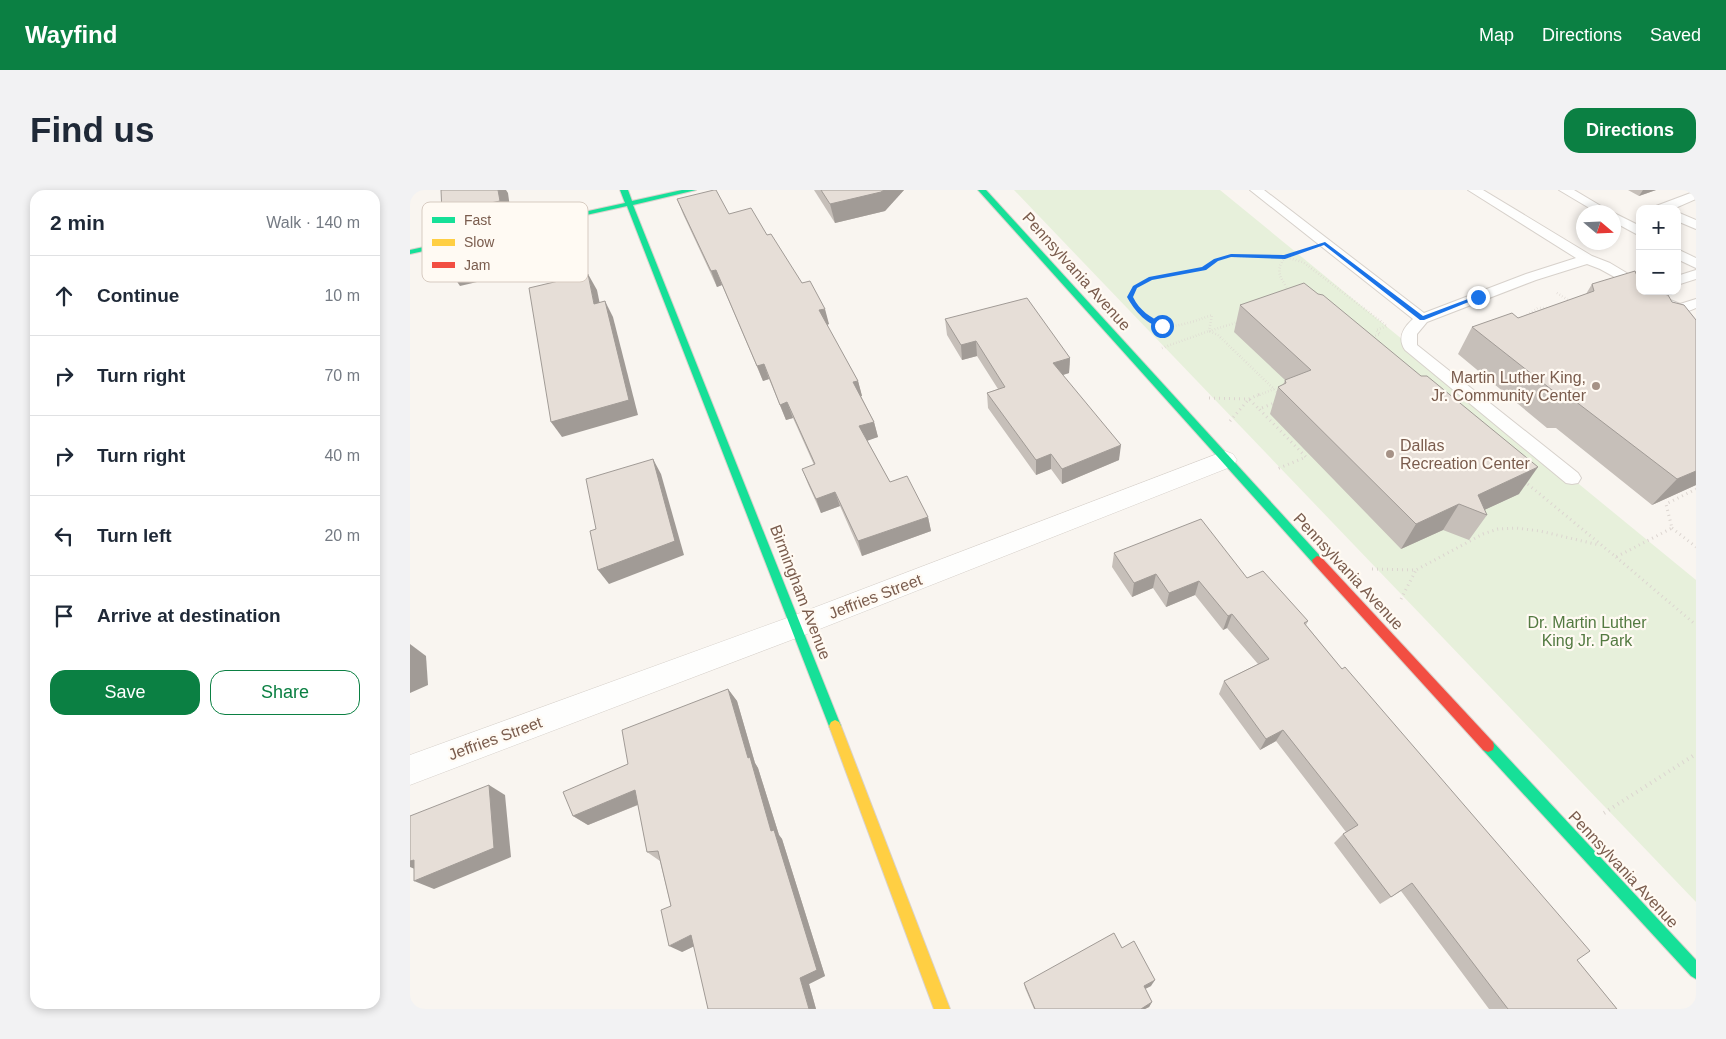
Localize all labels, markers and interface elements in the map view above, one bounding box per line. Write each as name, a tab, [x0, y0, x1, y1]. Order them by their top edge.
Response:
text: Wayfind	[25, 21, 117, 48]
text: Map	[1479, 25, 1514, 45]
text: Directions	[1542, 25, 1622, 45]
text: Saved	[1650, 25, 1701, 45]
button: Directions	[1564, 108, 1696, 153]
text: Find us	[30, 110, 154, 149]
legend	[422, 202, 588, 282]
north arrow	[1576, 205, 1621, 250]
map controls	[1636, 205, 1681, 295]
button: +	[1636, 205, 1681, 250]
street label: Pennsylvania Avenue	[1019, 209, 1134, 334]
text: 2 min	[50, 211, 105, 234]
text: Fast	[464, 212, 491, 228]
text: Walk · 140 m	[266, 214, 360, 231]
text: Slow	[464, 234, 495, 250]
button: −	[1636, 250, 1681, 295]
text: Jam	[464, 257, 490, 273]
icon: ahead	[50, 282, 78, 310]
text: Continue	[97, 285, 179, 306]
route end	[1467, 286, 1490, 309]
text: 10 m	[324, 287, 360, 304]
route start	[1151, 315, 1174, 338]
icon: right	[50, 362, 78, 390]
text: Turn right	[97, 365, 185, 386]
text: 70 m	[324, 367, 360, 384]
place label: Martin Luther King, Jr. Community Center	[1431, 369, 1587, 404]
marker: Martin Luther King, Jr. Community Center	[1590, 380, 1602, 392]
place label: Dallas Recreation Center	[1400, 437, 1531, 472]
icon: right	[50, 442, 78, 470]
text: Turn right	[97, 445, 185, 466]
text: 40 m	[324, 447, 360, 464]
marker: Dallas Recreation Center	[1384, 448, 1396, 460]
street label: Pennsylvania Avenue	[1290, 510, 1407, 633]
icon: left	[50, 522, 78, 550]
street label: Birmingham Avenue	[767, 522, 834, 662]
text: Turn left	[97, 525, 172, 546]
text: 20 m	[324, 527, 360, 544]
street label: Jeffries Street	[826, 571, 925, 622]
icon: arrive	[50, 602, 78, 630]
text: Arrive at destination	[97, 605, 281, 626]
park label: Dr. Martin Luther King Jr. Park	[1527, 614, 1647, 649]
button: Save	[50, 670, 200, 715]
button: Share	[210, 670, 360, 715]
street label: Jeffries Street	[446, 713, 545, 763]
street label: Pennsylvania Avenue	[1565, 808, 1682, 931]

